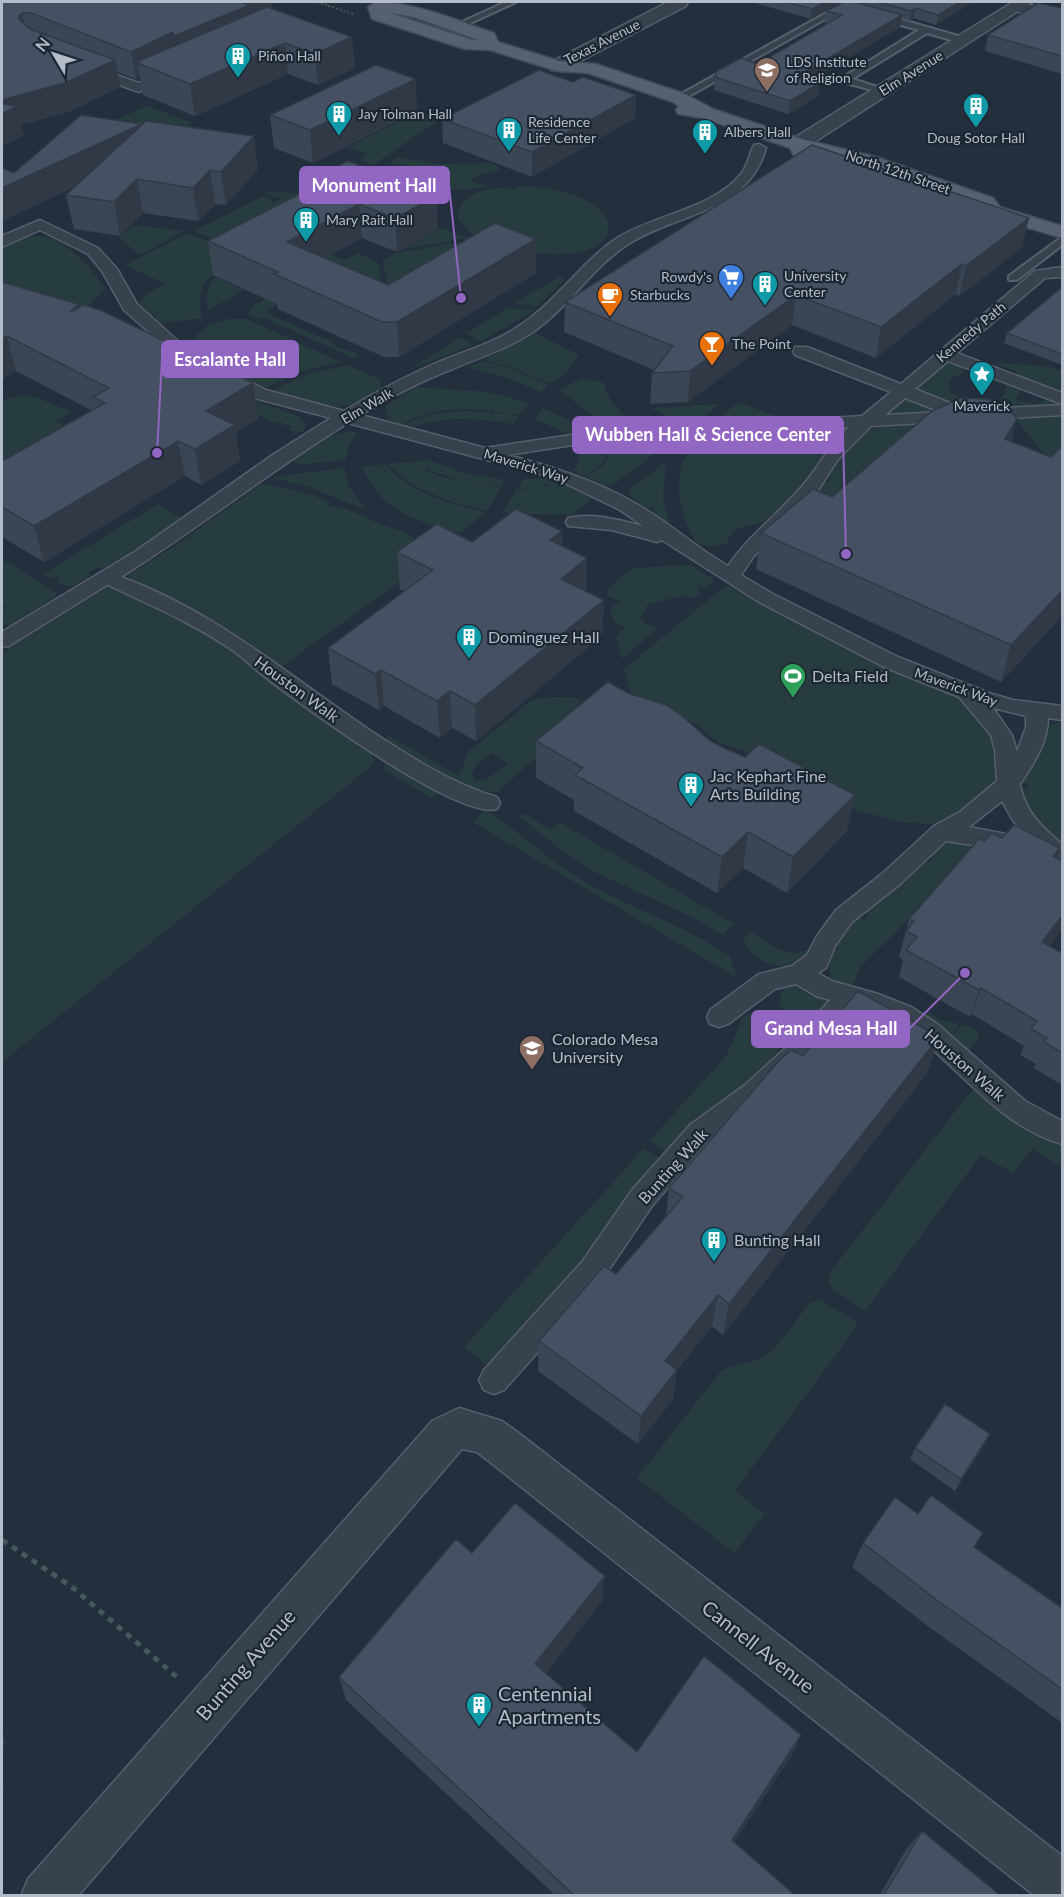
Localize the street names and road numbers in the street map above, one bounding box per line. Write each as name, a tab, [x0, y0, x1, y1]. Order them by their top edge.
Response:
street label: Texas Avenue	[561, 15, 643, 68]
street label: Elm Avenue	[876, 46, 946, 99]
street label: North 12th Street	[844, 146, 953, 197]
street label: Kennedy Path	[933, 298, 1009, 366]
street label: Elm Walk	[338, 383, 397, 427]
street label: Maverick Way	[482, 445, 571, 487]
street label: Houston Walk	[251, 652, 344, 726]
street label: Maverick Way	[912, 664, 1001, 710]
street label: Houston Walk	[921, 1025, 1010, 1105]
street label: Bunting Walk	[634, 1124, 712, 1207]
street label: Cannell Avenue	[698, 1595, 820, 1698]
street label: Bunting Avenue	[190, 1604, 300, 1725]

